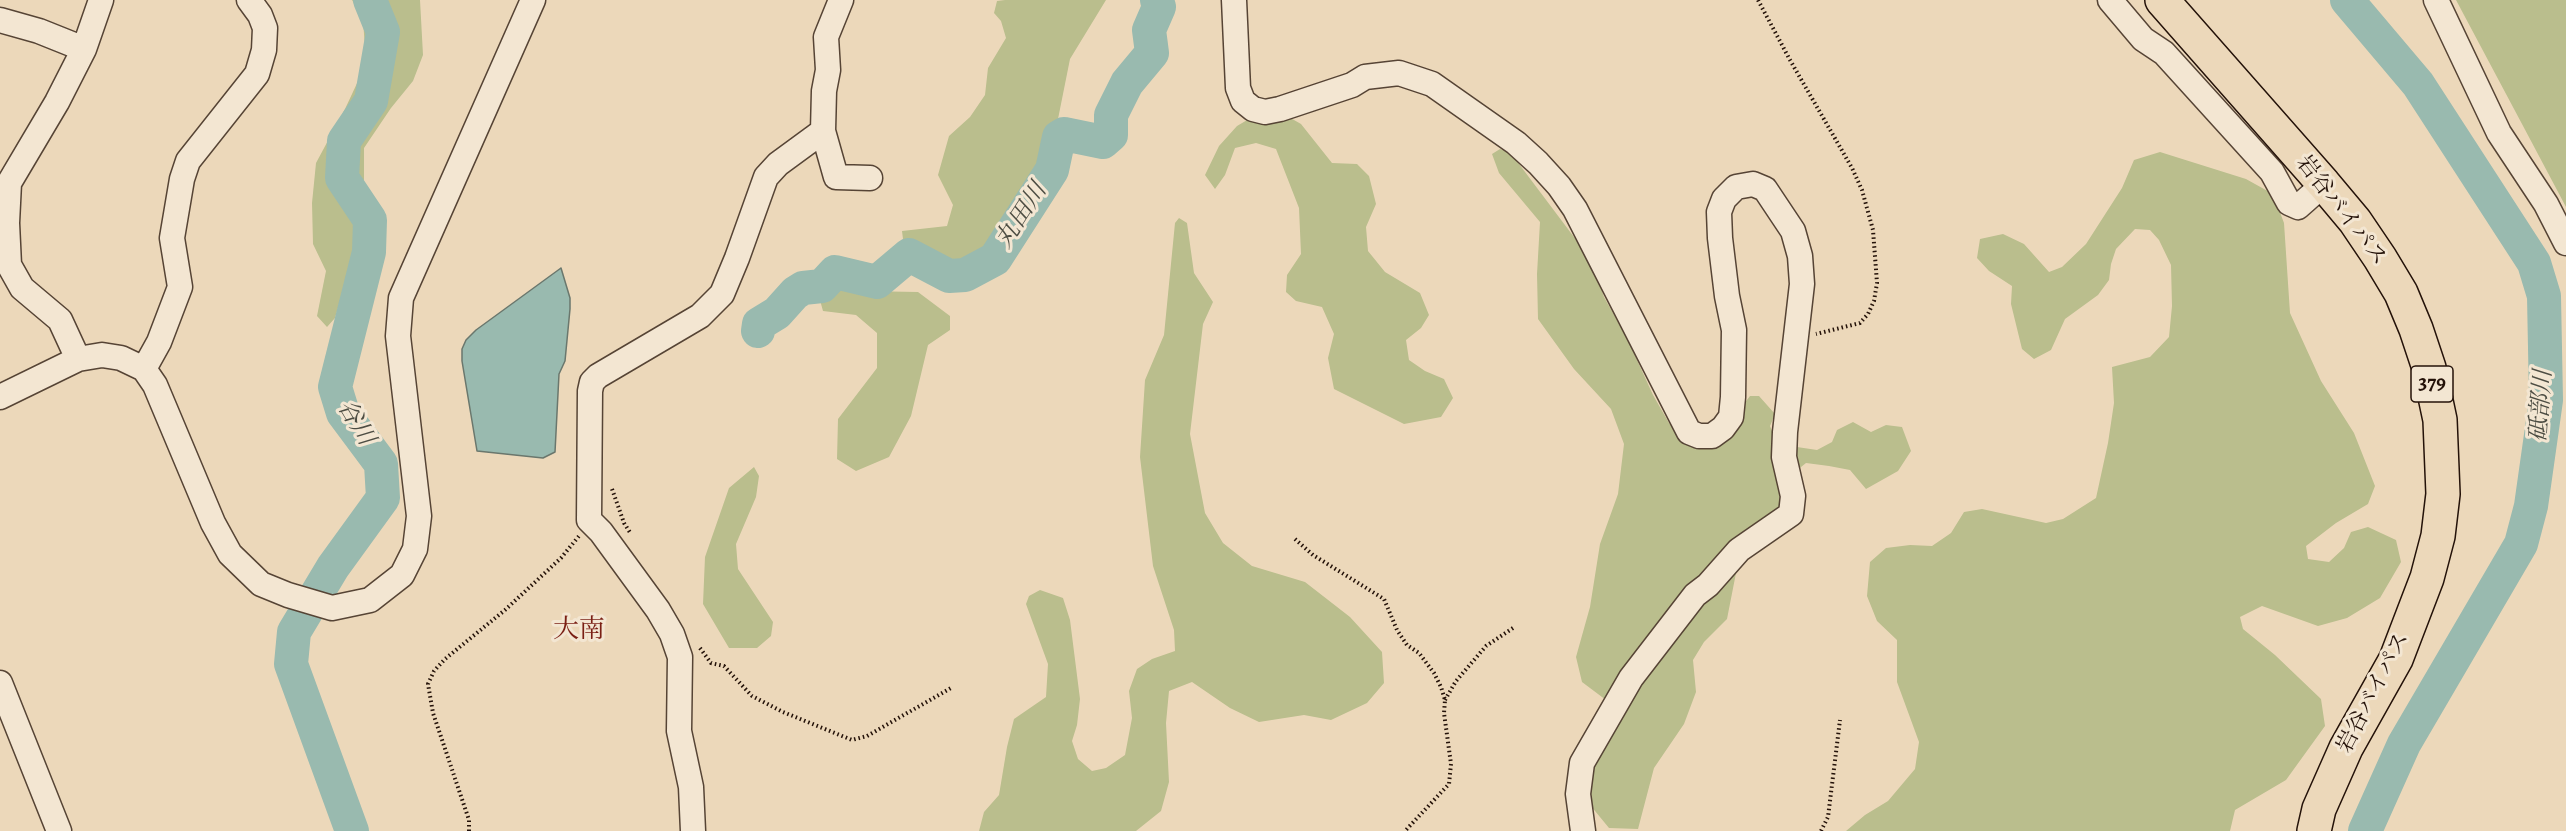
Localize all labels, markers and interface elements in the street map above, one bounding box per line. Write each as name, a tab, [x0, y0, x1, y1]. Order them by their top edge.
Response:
street label: 岩谷バイパス	[2290, 151, 2392, 271]
water label: 丸田川	[990, 178, 1054, 254]
road number: 379	[2411, 366, 2453, 402]
water label: 砥部川	[2525, 369, 2559, 443]
water label: 谷川	[330, 395, 380, 451]
district label: 大南	[553, 615, 605, 647]
street label: 岩谷バイパス	[2332, 628, 2416, 758]

